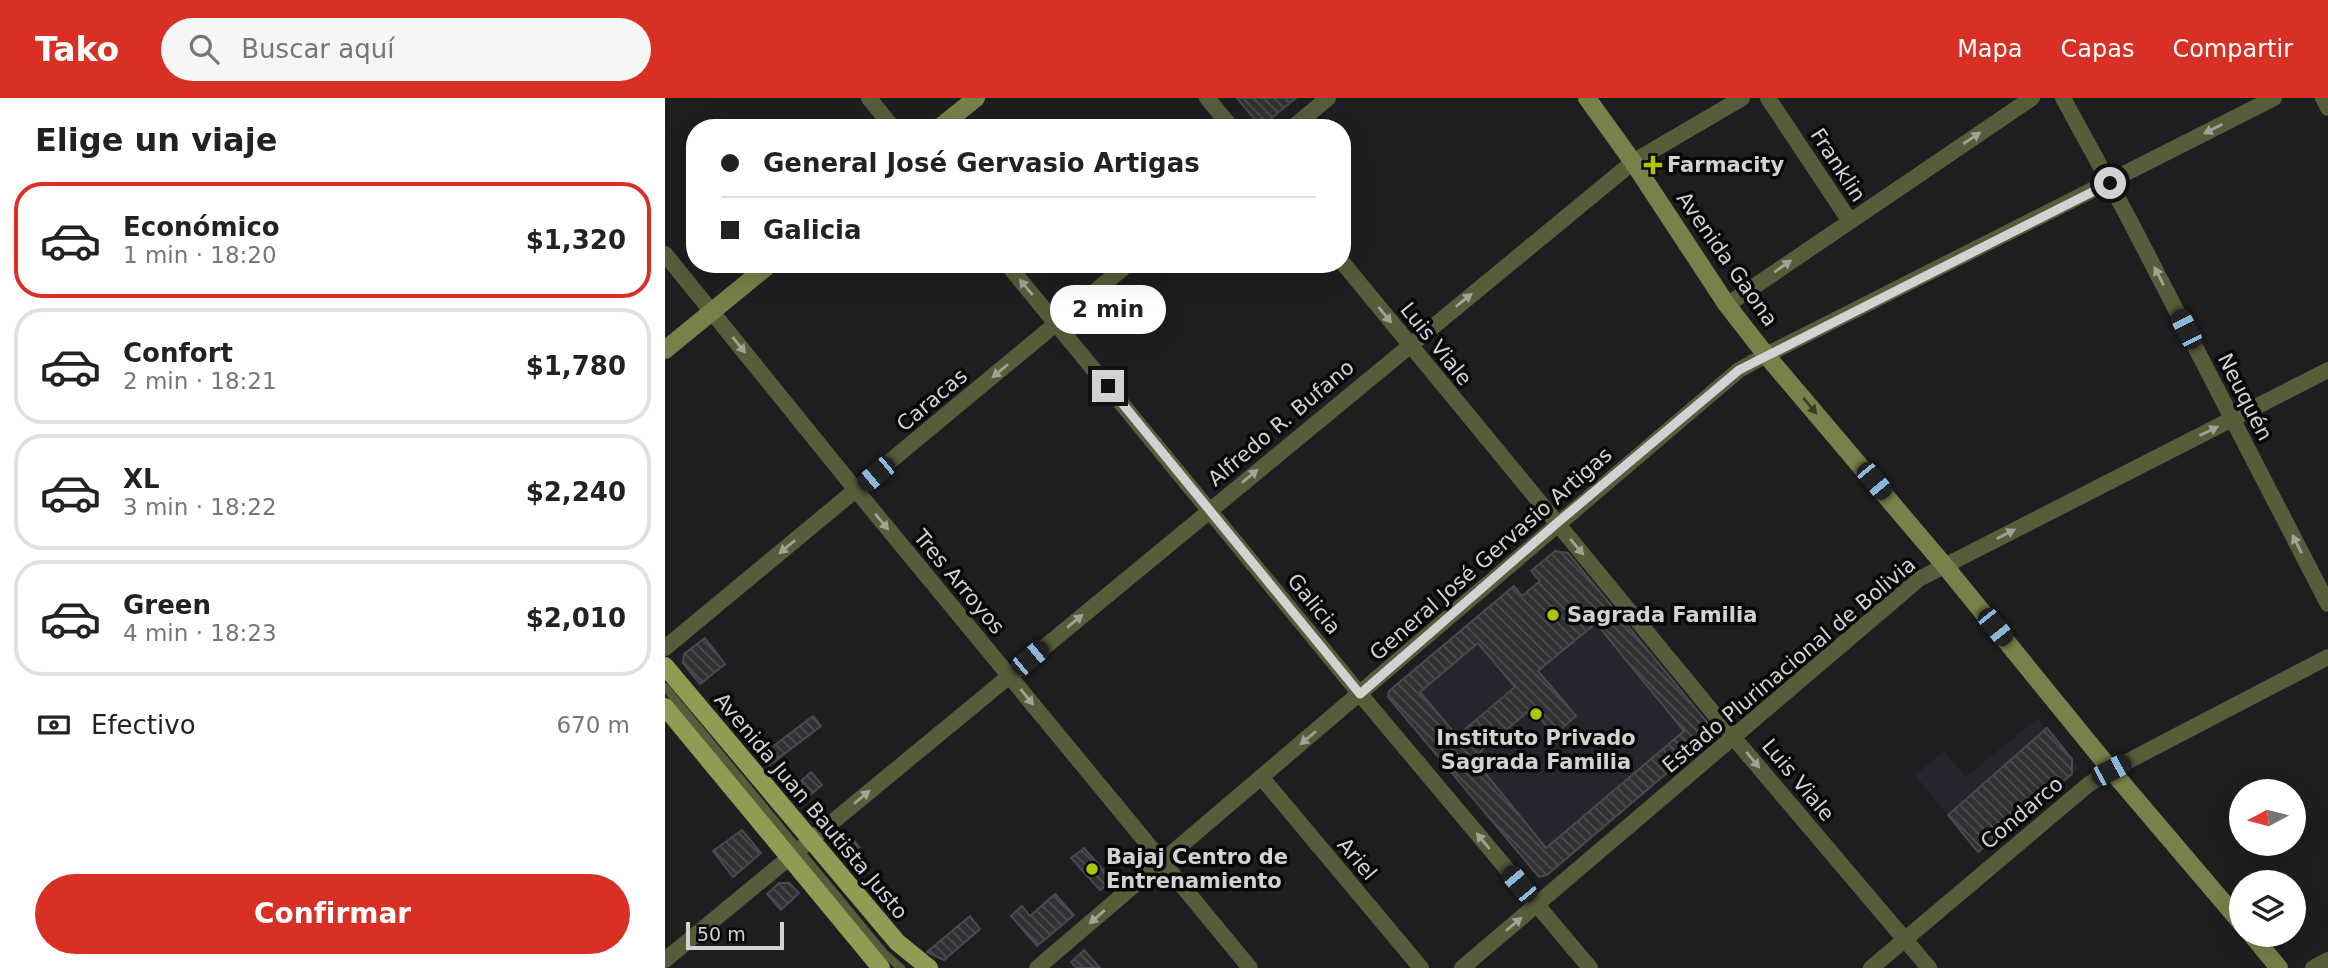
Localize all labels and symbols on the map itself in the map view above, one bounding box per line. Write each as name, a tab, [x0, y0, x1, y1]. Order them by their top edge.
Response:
one-way arrow	[2203, 123, 2223, 134]
street label: Franklin	[1805, 124, 1871, 206]
one-way arrow	[1963, 131, 1981, 145]
place label: Farmacity	[1667, 153, 1784, 177]
marker: Farmacity	[1645, 157, 1661, 173]
route start	[2094, 167, 2126, 199]
street label: Avenida Gaona	[1672, 187, 1782, 331]
one-way arrow	[1774, 259, 1792, 273]
one-way arrow	[2153, 266, 2165, 286]
one-way arrow	[1019, 279, 1034, 296]
callout: 2 min	[1050, 285, 1166, 334]
one-way arrow	[1455, 293, 1472, 308]
street label: Luis Viale	[1395, 298, 1477, 390]
one-way arrow	[1378, 306, 1393, 324]
car	[2168, 306, 2205, 352]
one-way arrow	[731, 336, 746, 353]
street label: Neuquén	[2213, 349, 2277, 445]
street label: Alfredo R. Bufano	[1203, 355, 1359, 491]
one-way arrow	[991, 363, 1009, 378]
street label: Caracas	[892, 364, 972, 436]
route end	[1092, 370, 1124, 402]
one-way arrow	[1802, 398, 1817, 415]
one-way arrow	[2199, 425, 2219, 436]
street label: General José Gervasio Artigas	[1365, 442, 1617, 666]
car	[854, 452, 899, 496]
car	[1853, 458, 1896, 504]
one-way arrow	[1241, 468, 1259, 483]
one-way arrow	[874, 513, 889, 530]
street label: Tres Arroyos	[908, 524, 1009, 639]
one-way arrow	[1996, 529, 2016, 540]
one-way arrow	[2291, 534, 2302, 554]
one-way arrow	[778, 539, 796, 555]
one-way arrow	[1569, 539, 1584, 556]
street label: Estado Plurinacional de Bolivia	[1658, 552, 1920, 778]
street label: Galicia	[1282, 569, 1346, 639]
place label: Sagrada Familia	[1567, 603, 1757, 627]
car	[1974, 604, 2017, 650]
marker: Sagrada Familia	[1545, 607, 1561, 623]
one-way arrow	[1066, 613, 1084, 628]
car	[1008, 636, 1053, 680]
street label: Avenida Juan Bautista Justo	[709, 688, 913, 924]
one-way arrow	[1019, 688, 1034, 705]
marker: Instituto Privado Sagrada Familia	[1528, 706, 1544, 722]
place label: Instituto Privado Sagrada Familia	[1436, 726, 1636, 774]
one-way arrow	[1299, 731, 1317, 746]
street label: Luis Viale	[1757, 734, 1839, 826]
car	[2088, 751, 2135, 789]
one-way arrow	[1745, 752, 1760, 769]
street label: Condarco	[1976, 772, 2068, 854]
north arrow	[2229, 779, 2307, 856]
one-way arrow	[854, 790, 871, 805]
one-way arrow	[1476, 832, 1491, 849]
street label: Ariel	[1333, 833, 1381, 885]
place label: Bajaj Centro de Entrenamiento	[1106, 845, 1288, 893]
marker: Bajaj Centro de Entrenamiento	[1084, 861, 1100, 877]
car	[1498, 861, 1541, 907]
one-way arrow	[1088, 909, 1105, 924]
one-way arrow	[1505, 917, 1522, 932]
scale bar	[686, 919, 784, 951]

